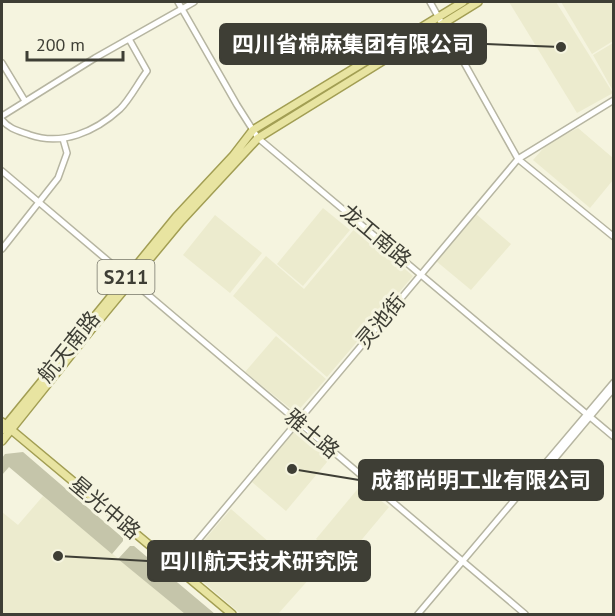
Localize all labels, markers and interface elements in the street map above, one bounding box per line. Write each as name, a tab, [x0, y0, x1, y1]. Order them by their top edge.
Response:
scale bar	[27, 24, 123, 62]
callout: 四川省棉麻集团有限公司	[220, 24, 486, 64]
text: 四川省棉麻集团有限公司	[232, 30, 474, 58]
text: 200 m	[36, 33, 85, 56]
street label: 龙工南路	[335, 198, 417, 273]
road number: S211	[98, 260, 154, 294]
street label: 灵池街	[350, 288, 411, 353]
street label: 航天南路	[32, 306, 106, 388]
street label: 雅土路	[280, 403, 345, 464]
callout: 成都尚明工业有限公司	[359, 460, 603, 500]
text: 成都尚明工业有限公司	[371, 466, 591, 494]
street label: 星光中路	[64, 470, 146, 545]
callout: 四川航天技术研究院	[148, 541, 370, 581]
text: 四川航天技术研究院	[160, 547, 358, 575]

